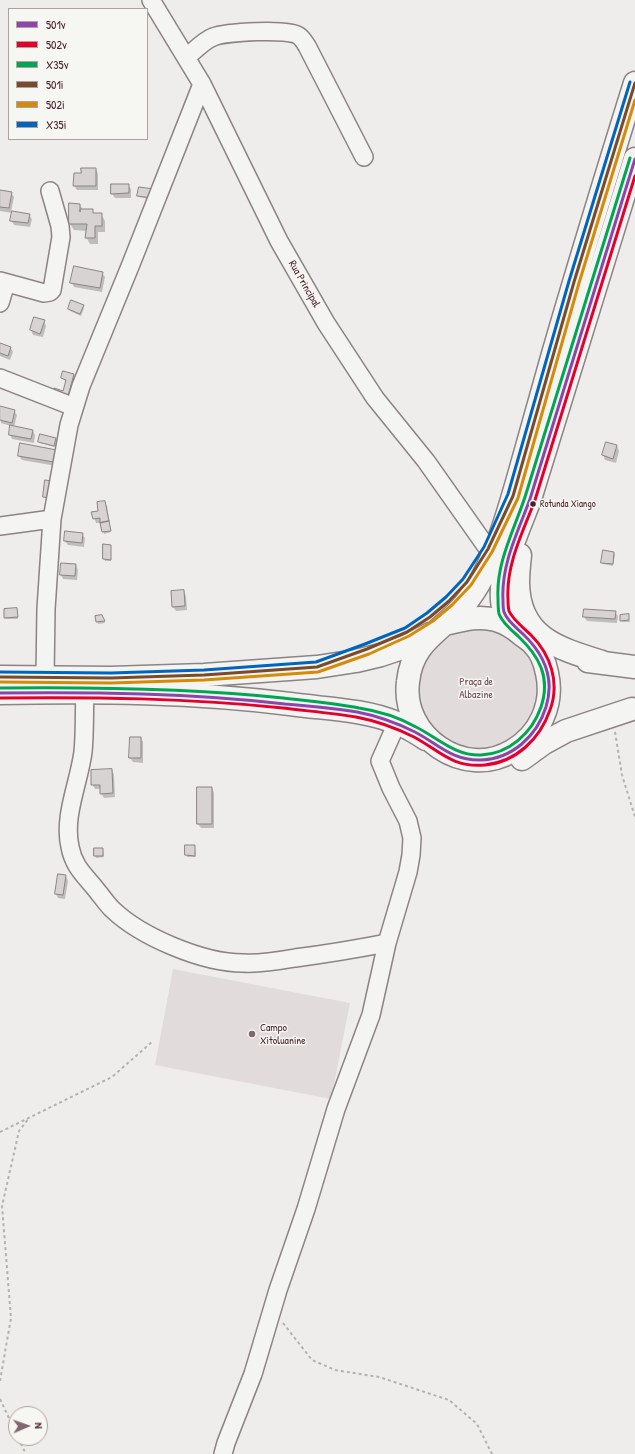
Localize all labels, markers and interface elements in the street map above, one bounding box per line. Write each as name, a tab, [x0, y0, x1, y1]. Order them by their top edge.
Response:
legend	[8, 8, 148, 140]
text: 501v	[46, 16, 66, 33]
text: 502v	[46, 36, 67, 53]
text: X35v	[46, 56, 68, 73]
text: 501i	[46, 76, 64, 93]
text: 502i	[46, 96, 65, 113]
text: X35i	[46, 116, 66, 133]
street label: Rua Principal	[285, 258, 323, 310]
place label: Rotunda Xiango	[540, 498, 596, 510]
marker: Rotunda Xiango	[528, 499, 538, 509]
park label: Praça de Albazine	[459, 675, 493, 701]
place label: Campo Xitoluanine	[260, 1021, 306, 1047]
marker: Campo Xitoluanine	[247, 1029, 257, 1039]
north arrow	[8, 1406, 48, 1446]
text: N	[32, 1422, 46, 1429]

